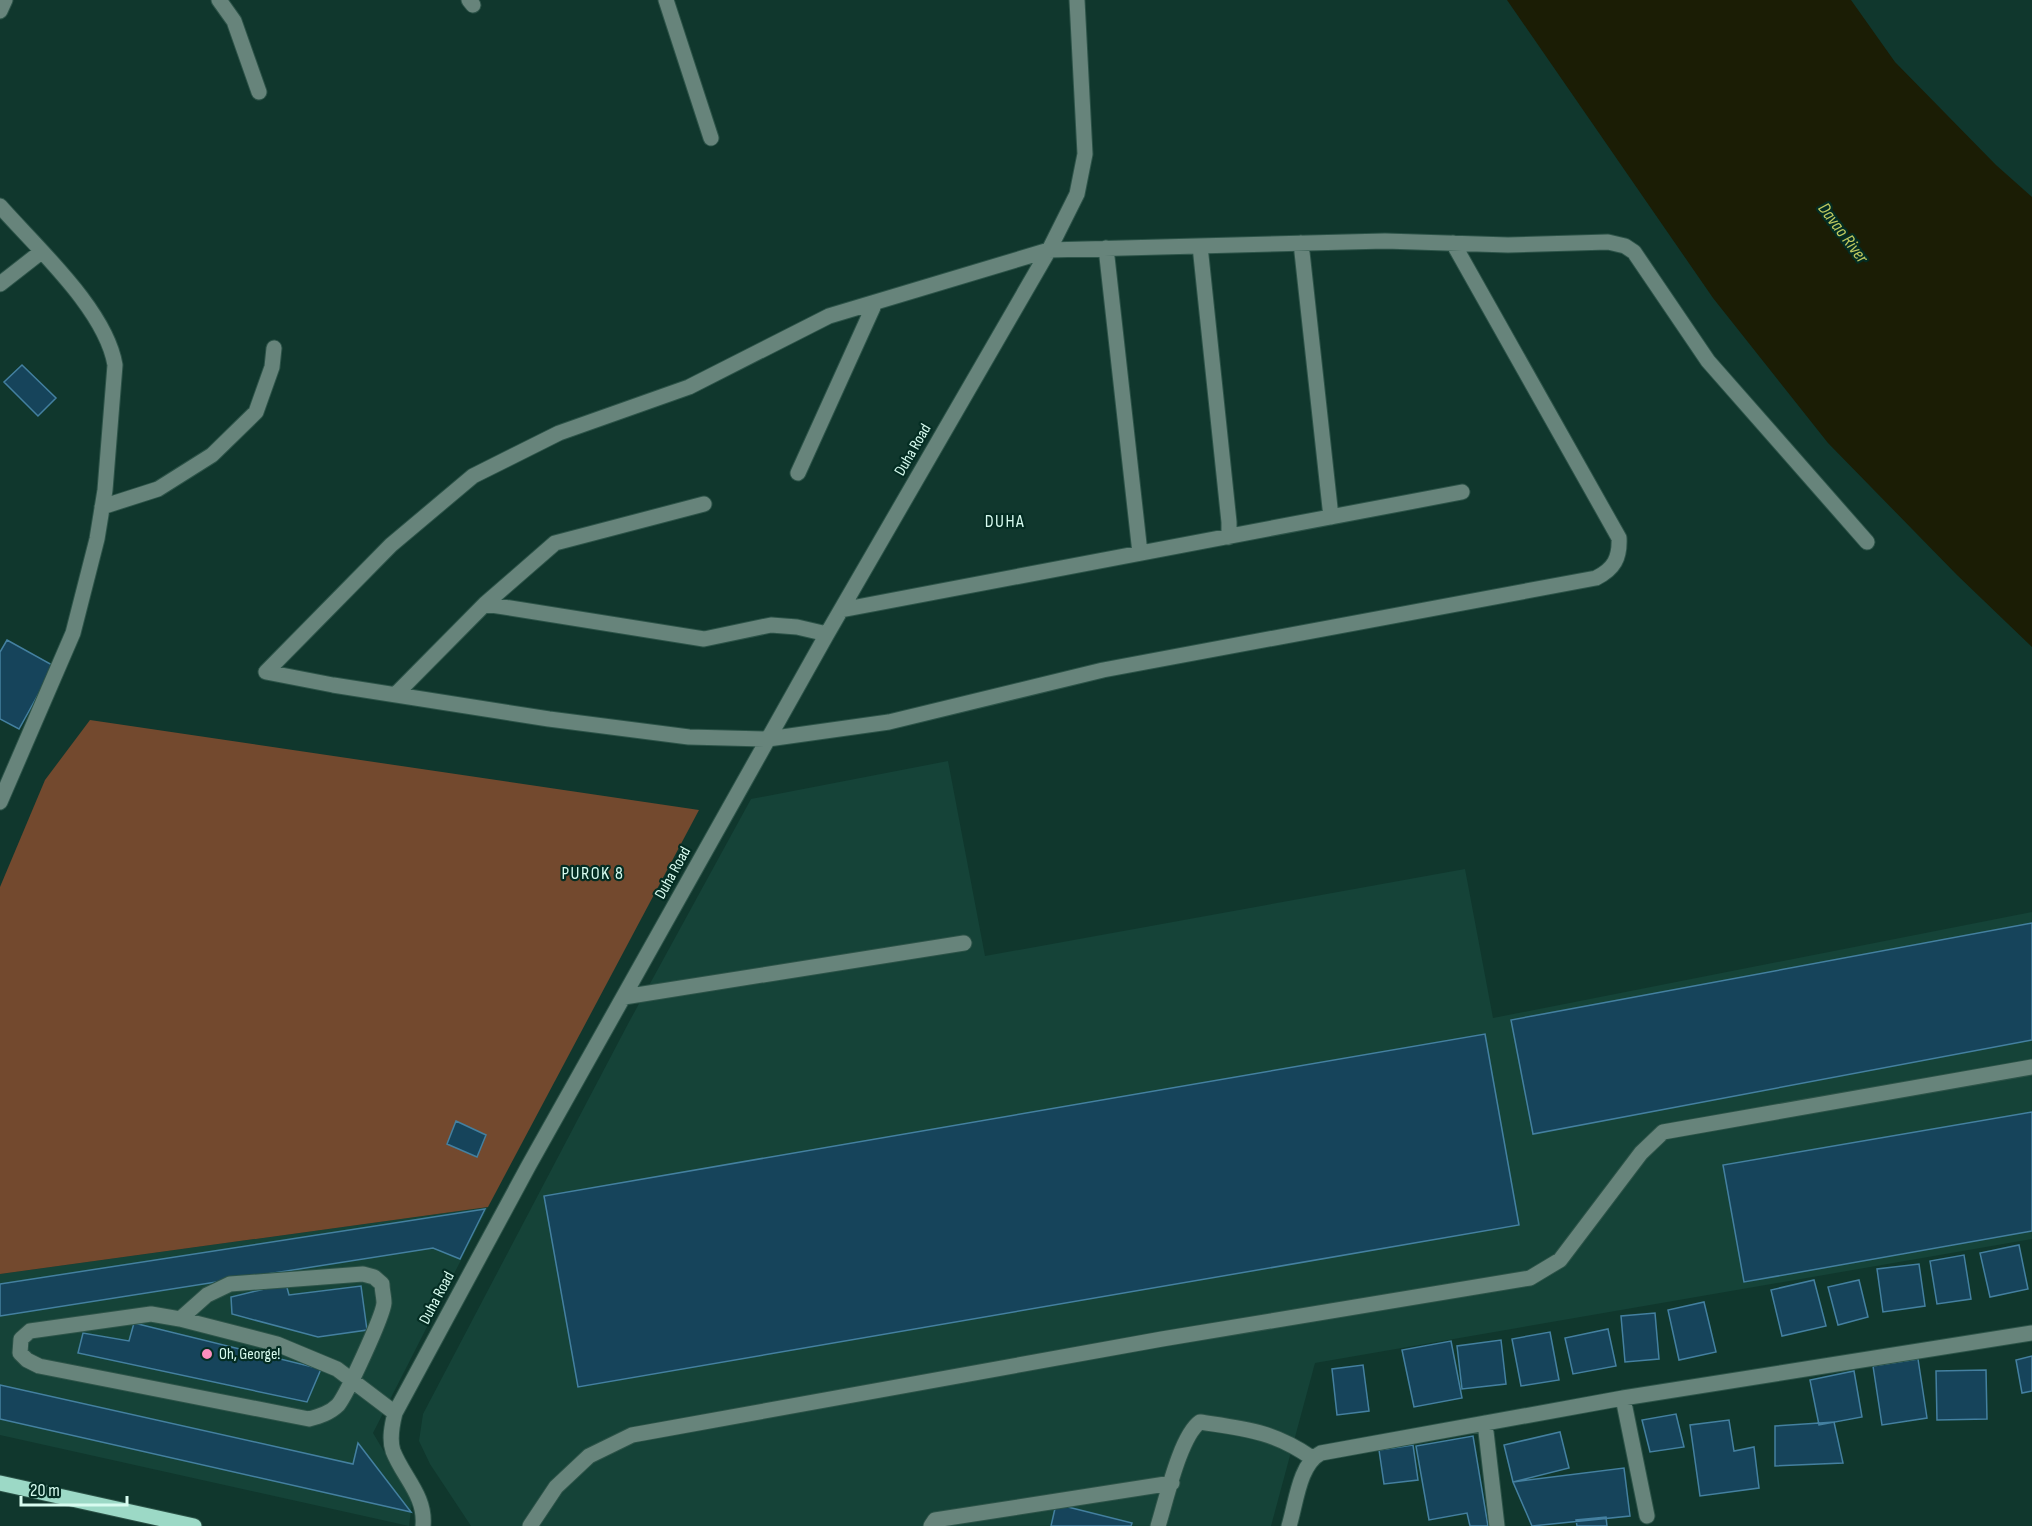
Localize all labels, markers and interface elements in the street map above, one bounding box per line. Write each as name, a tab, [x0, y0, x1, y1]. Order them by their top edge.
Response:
water label: Davao River	[1814, 199, 1873, 268]
street label: Duha Road	[891, 421, 935, 479]
district label: DUHA	[985, 511, 1025, 532]
street label: Duha Road	[651, 844, 695, 902]
district label: PUROK 8	[561, 863, 625, 884]
street label: Duha Road	[415, 1268, 459, 1328]
place label: Oh, George!	[219, 1345, 280, 1364]
marker: Oh, George!	[200, 1347, 214, 1361]
scale bar	[21, 1469, 128, 1507]
text: 20 m	[30, 1480, 60, 1501]

